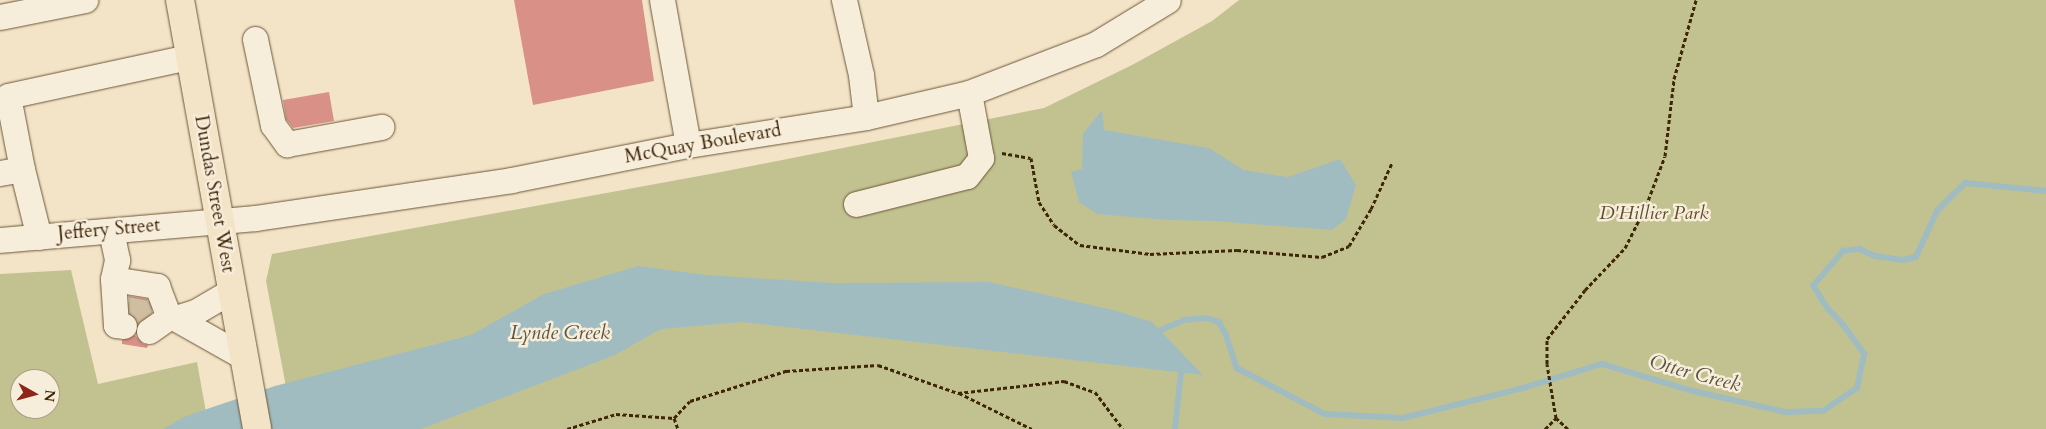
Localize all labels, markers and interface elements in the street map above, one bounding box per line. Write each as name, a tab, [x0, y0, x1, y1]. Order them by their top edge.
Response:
street label: Dundas Street West	[189, 114, 239, 274]
street label: McQuay Boulevard	[623, 119, 783, 169]
park label: D'Hillier Park	[1599, 203, 1709, 225]
street label: Jeffery Street	[57, 214, 161, 246]
water label: Lynde Creek	[510, 320, 610, 344]
water label: Otter Creek	[1647, 349, 1743, 397]
north arrow	[10, 369, 60, 419]
text: N	[39, 389, 60, 403]

